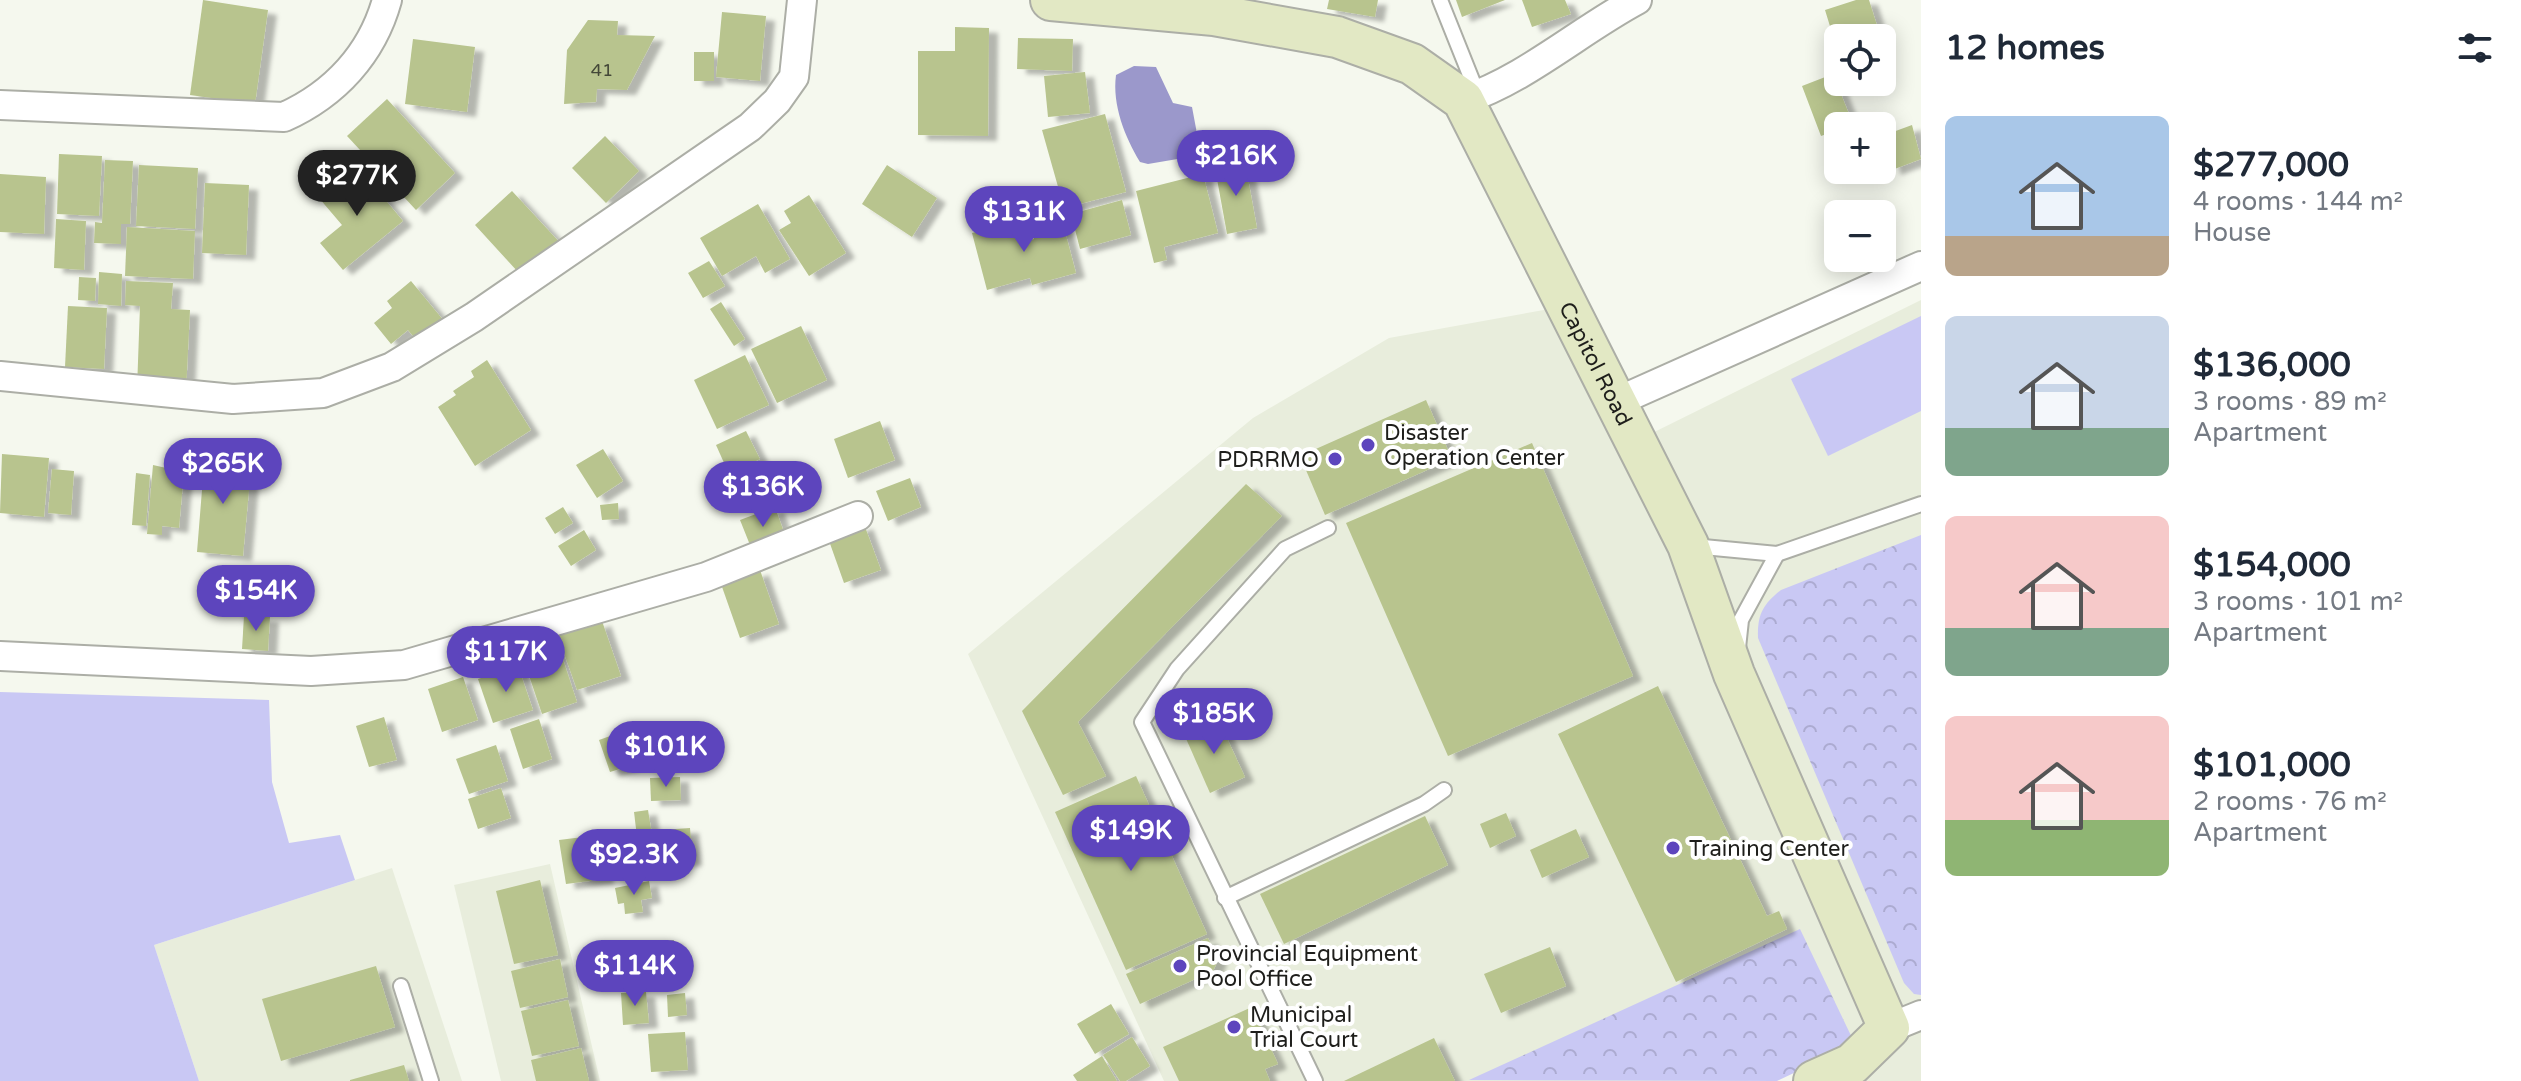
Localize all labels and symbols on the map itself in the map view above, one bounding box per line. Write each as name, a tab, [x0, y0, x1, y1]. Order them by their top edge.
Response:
house number: 41	[591, 59, 613, 81]
pin: $216K	[1180, 130, 1292, 198]
pin: $277K	[301, 150, 413, 218]
pin: $131K	[968, 186, 1080, 254]
street label: Capitol Road	[1553, 298, 1637, 430]
place label: Disaster Operation Center	[1384, 420, 1565, 471]
marker: Disaster Operation Center	[1359, 436, 1377, 454]
pin: $265K	[167, 438, 279, 506]
place label: PDRRMO	[1217, 447, 1319, 473]
marker: PDRRMO	[1326, 450, 1344, 468]
pin: $136K	[707, 461, 819, 529]
pin: $154K	[200, 565, 312, 633]
pin: $117K	[450, 626, 562, 694]
pin: $185K	[1158, 688, 1270, 756]
pin: $101K	[610, 721, 722, 789]
pin: $149K	[1075, 805, 1187, 873]
pin: $92.3K	[569, 829, 699, 897]
place label: Training Center	[1689, 836, 1849, 862]
marker: Training Center	[1664, 839, 1682, 857]
pin: $114K	[579, 940, 691, 1008]
place label: Provincial Equipment Pool Office	[1196, 941, 1418, 992]
marker: Provincial Equipment Pool Office	[1171, 957, 1189, 975]
place label: Municipal Trial Court	[1250, 1002, 1358, 1053]
marker: Municipal Trial Court	[1225, 1018, 1243, 1036]

